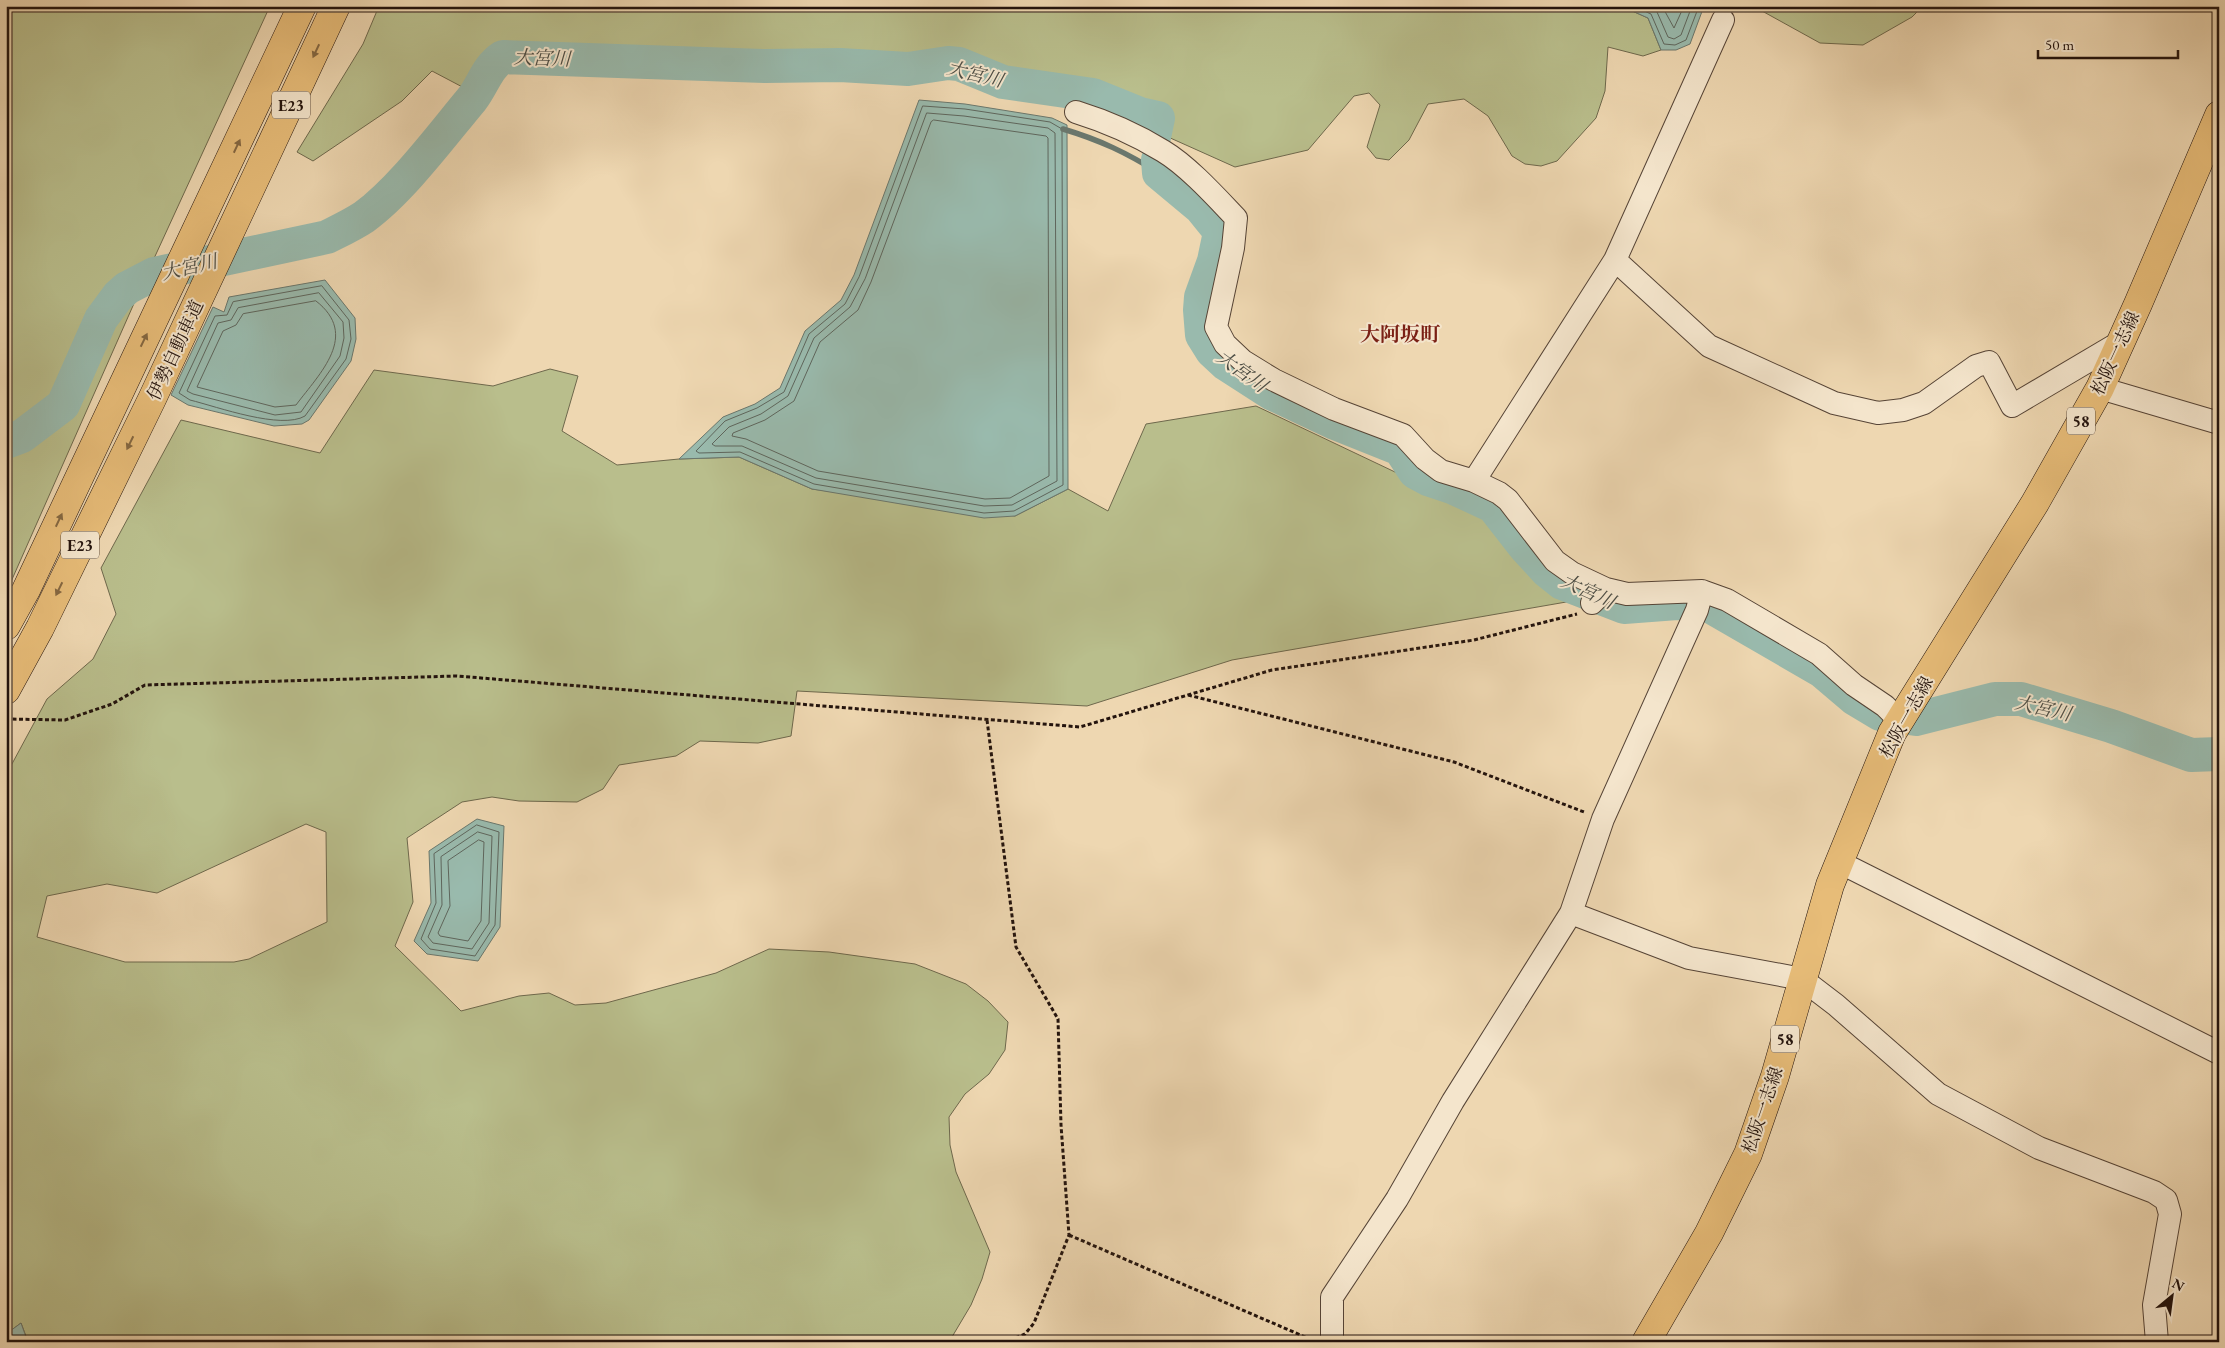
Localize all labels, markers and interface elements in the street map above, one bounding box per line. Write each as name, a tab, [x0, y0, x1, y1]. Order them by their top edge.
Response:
scale bar	[2038, 28, 2178, 60]
text: 50 m	[2045, 35, 2074, 54]
one-way arrow	[312, 44, 320, 58]
water label: 大宮川	[513, 45, 573, 72]
water label: 大宮川	[944, 55, 1008, 94]
road number: E23	[272, 92, 310, 118]
one-way arrow	[233, 139, 241, 153]
water label: 大宮川	[158, 248, 222, 286]
street label: 伊勢自動車道	[142, 296, 208, 404]
street label: 松阪一志線	[2086, 307, 2144, 399]
district label: 大阿坂町	[1360, 321, 1441, 347]
one-way arrow	[140, 333, 148, 347]
water label: 大宮川	[1212, 344, 1274, 399]
road number: 58	[2067, 408, 2095, 434]
one-way arrow	[126, 436, 134, 450]
one-way arrow	[55, 513, 63, 527]
road number: E23	[61, 532, 99, 558]
water label: 大宮川	[1557, 568, 1621, 615]
one-way arrow	[55, 582, 63, 596]
street label: 松阪一志線	[1874, 672, 1938, 762]
water label: 大宮川	[2012, 689, 2076, 727]
road number: 58	[1771, 1026, 1799, 1052]
street label: 松阪一志線	[1736, 1064, 1788, 1156]
north arrow	[2148, 1270, 2198, 1320]
text: N	[2169, 1274, 2188, 1296]

